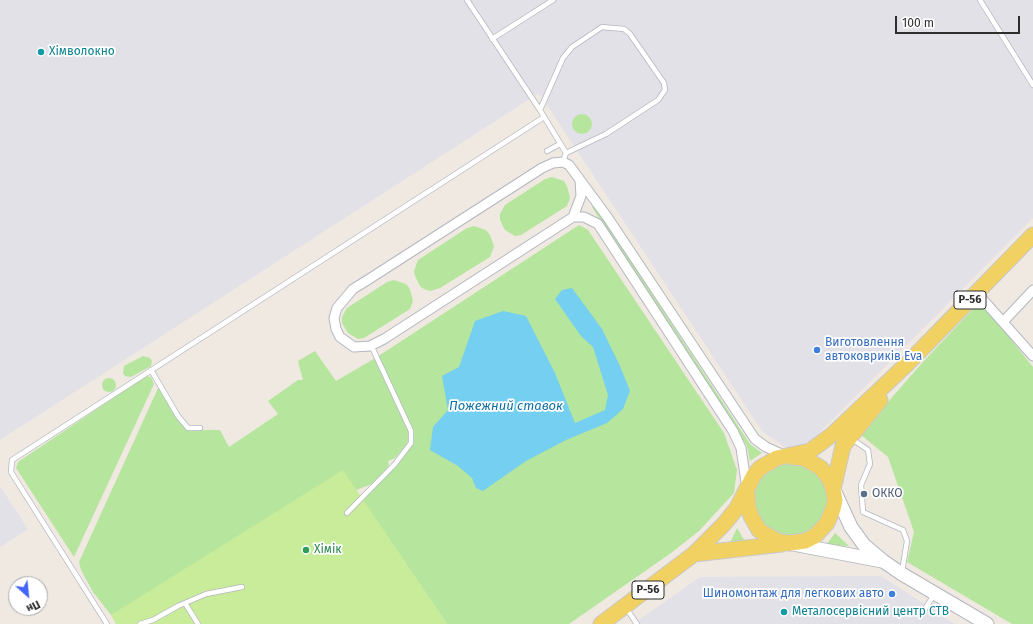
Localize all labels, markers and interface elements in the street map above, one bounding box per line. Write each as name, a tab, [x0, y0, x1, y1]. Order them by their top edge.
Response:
scale bar	[897, 8, 1022, 34]
text: 100 m	[902, 16, 934, 30]
place label: Хімволокно	[49, 45, 115, 59]
marker: Хімволокно	[36, 47, 46, 57]
road number: Р-56	[954, 291, 986, 309]
place label: Виготовлення автоковриків Eva	[825, 336, 922, 364]
marker: Виготовлення автоковриків Eva	[812, 345, 822, 355]
water label: Пожежний ставок	[449, 398, 563, 414]
place label: ОККО	[872, 487, 903, 501]
marker: ОККО	[859, 489, 869, 499]
place label: Хімік	[314, 543, 342, 557]
marker: Хімік	[301, 545, 311, 555]
north arrow	[8, 576, 48, 616]
road number: Р-56	[632, 581, 664, 599]
place label: Шиномонтаж для легкових авто	[703, 587, 884, 601]
marker: Шиномонтаж для легкових авто	[887, 589, 897, 599]
text: Пн	[24, 597, 42, 615]
place label: Металосервісний центр СТВ	[792, 605, 949, 619]
marker: Металосервісний центр СТВ	[779, 607, 789, 617]

